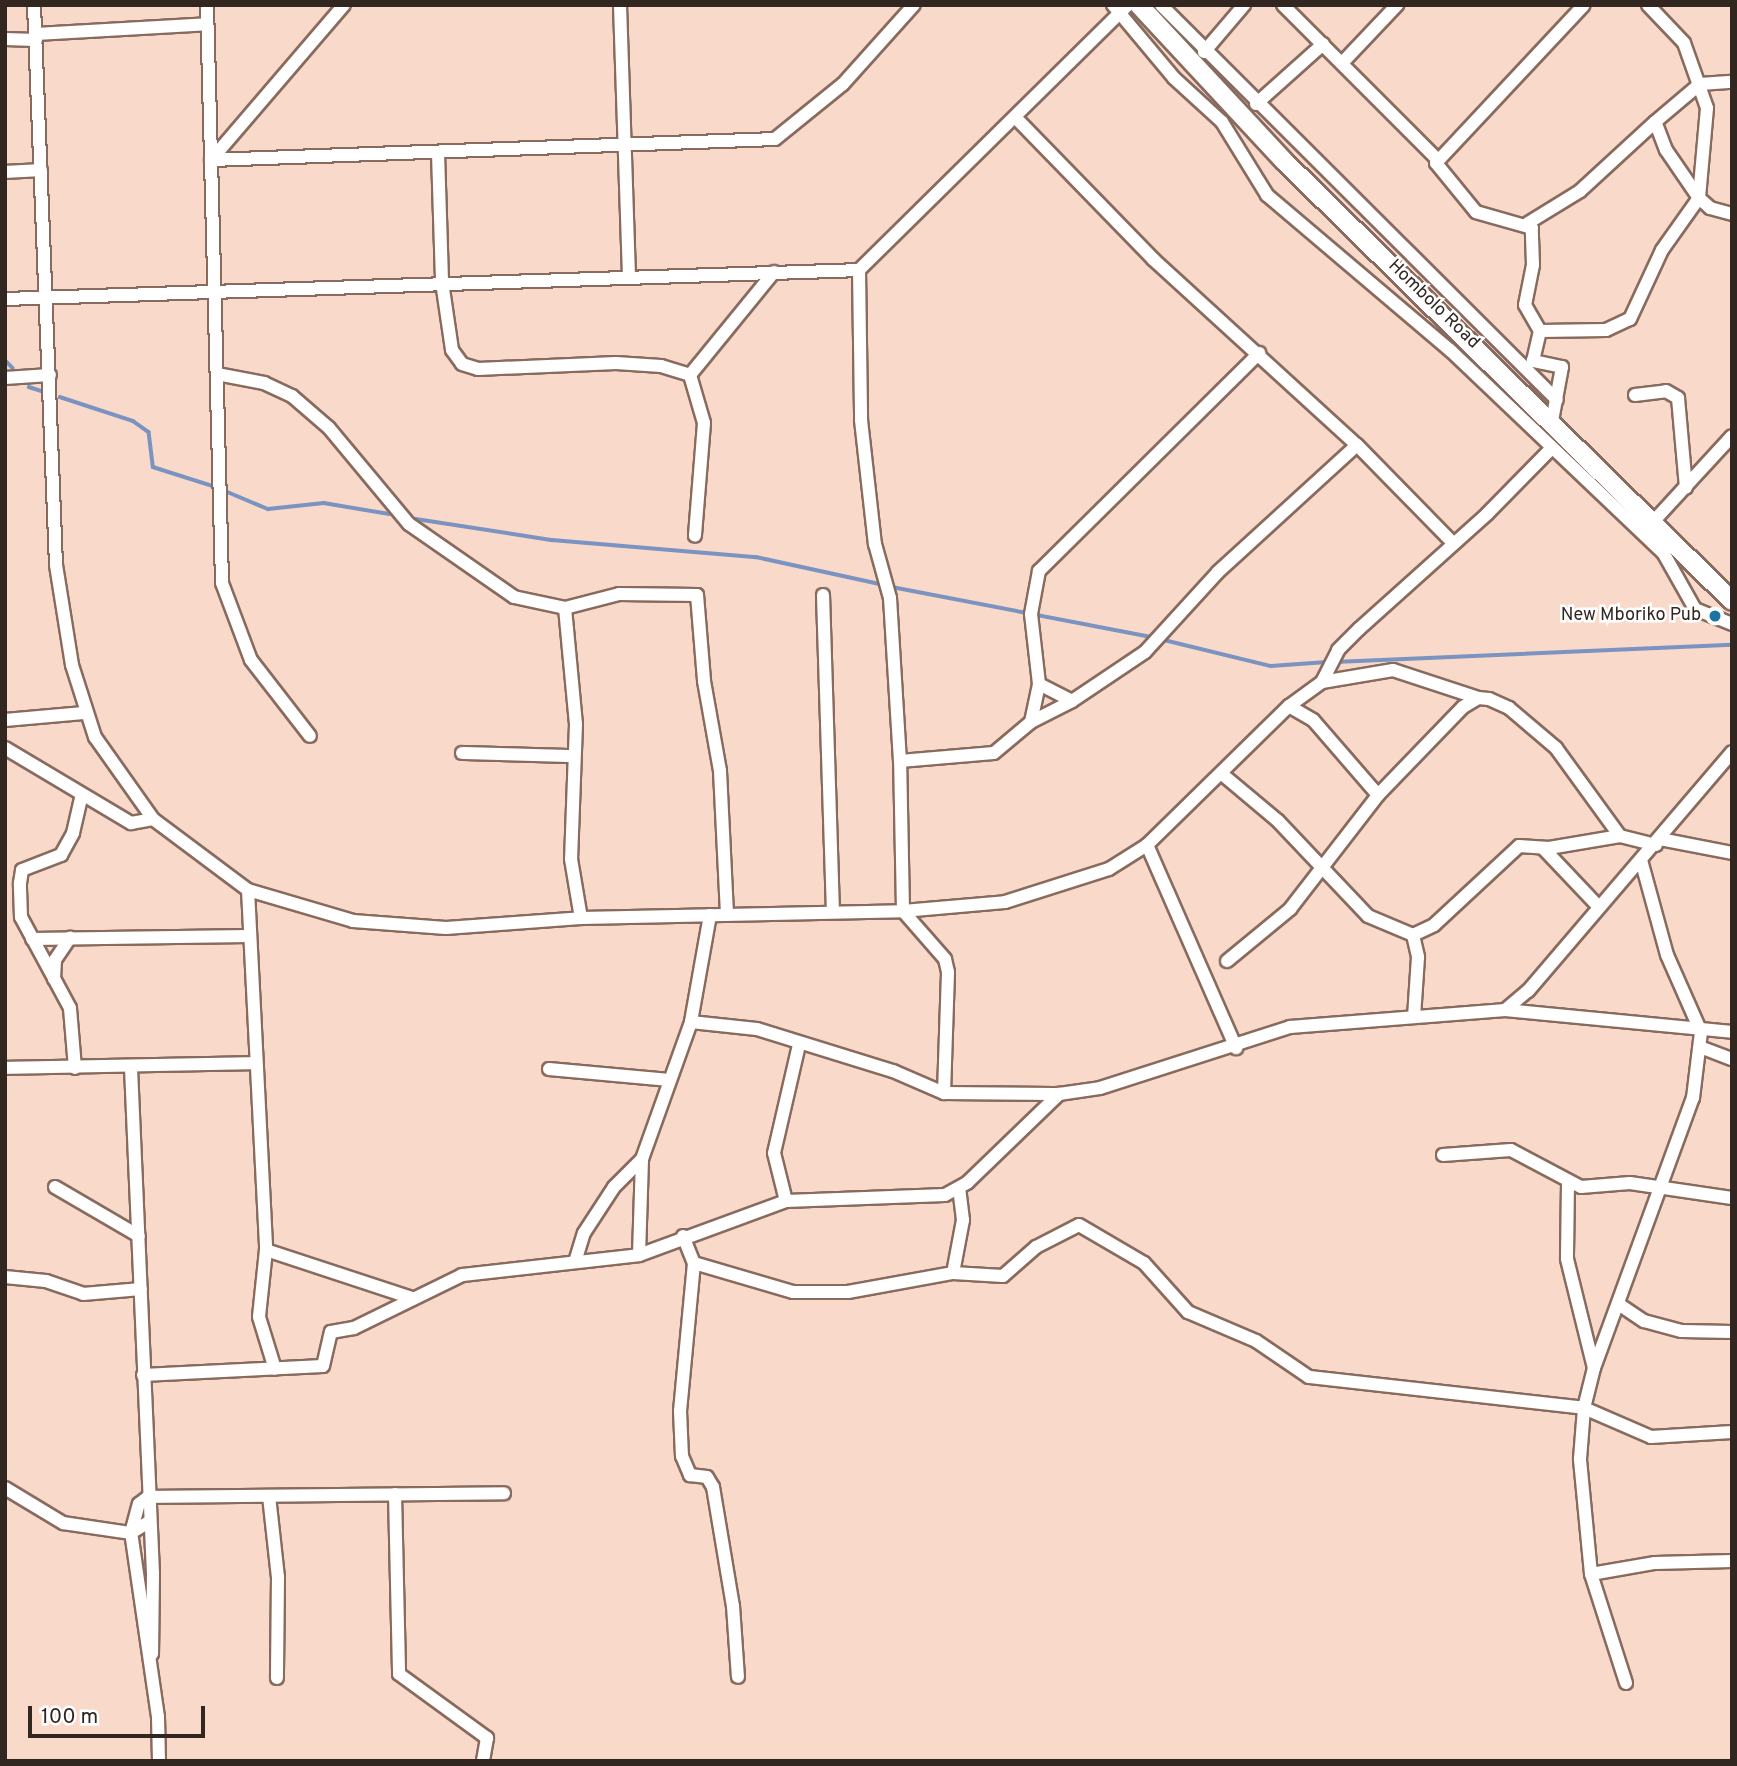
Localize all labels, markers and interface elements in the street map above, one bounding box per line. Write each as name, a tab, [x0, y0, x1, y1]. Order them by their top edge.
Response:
street label: Hombolo Road	[1383, 256, 1483, 354]
place label: New Mboriko Pub	[1561, 605, 1701, 627]
marker: New Mboriko Pub	[1707, 608, 1723, 624]
scale bar	[32, 1692, 208, 1736]
text: 100 m	[41, 1704, 98, 1731]

